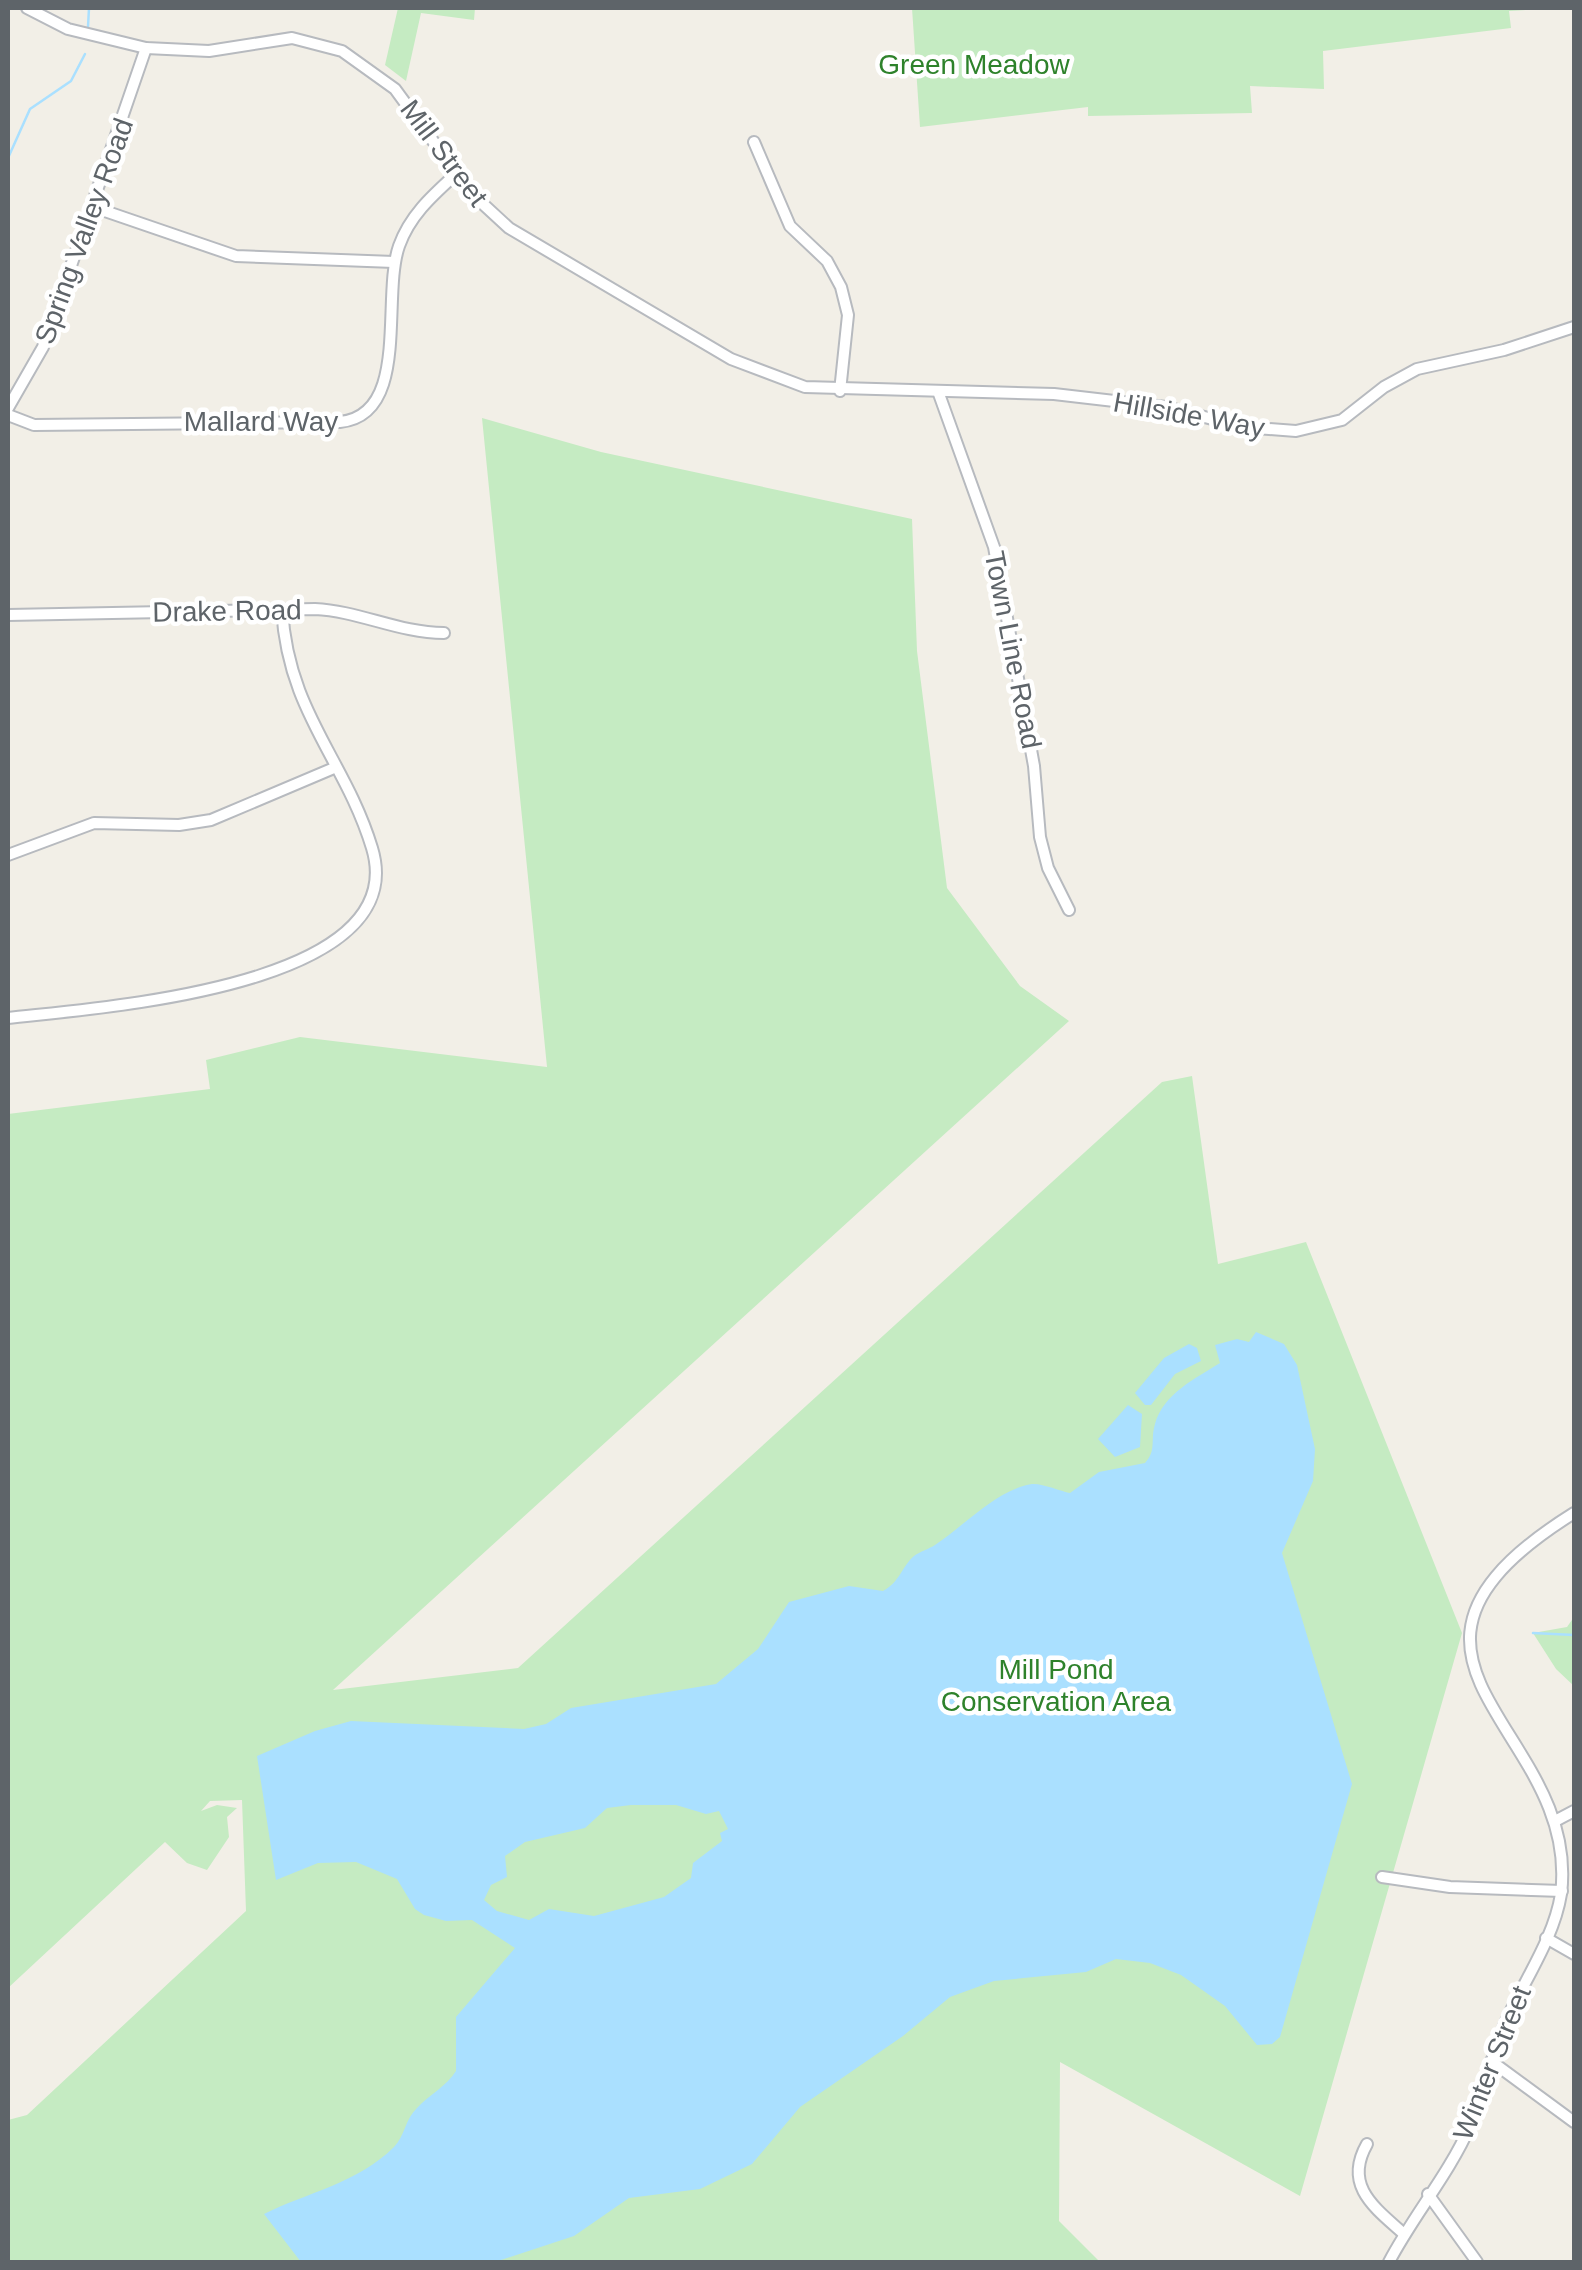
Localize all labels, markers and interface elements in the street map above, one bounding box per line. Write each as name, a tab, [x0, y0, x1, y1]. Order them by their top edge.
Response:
park label: Green Meadow	[878, 49, 1070, 80]
street label: Mill Street	[394, 94, 494, 212]
street label: Spring Valley Road	[29, 114, 139, 348]
street label: Hillside Way	[1111, 386, 1267, 444]
street label: Mallard Way	[184, 406, 338, 437]
street label: Town Line Road	[979, 548, 1047, 752]
street label: Drake Road	[152, 594, 302, 628]
park label: Mill Pond Conservation Area	[941, 1654, 1172, 1717]
street label: Winter Street	[1447, 1981, 1537, 2145]

